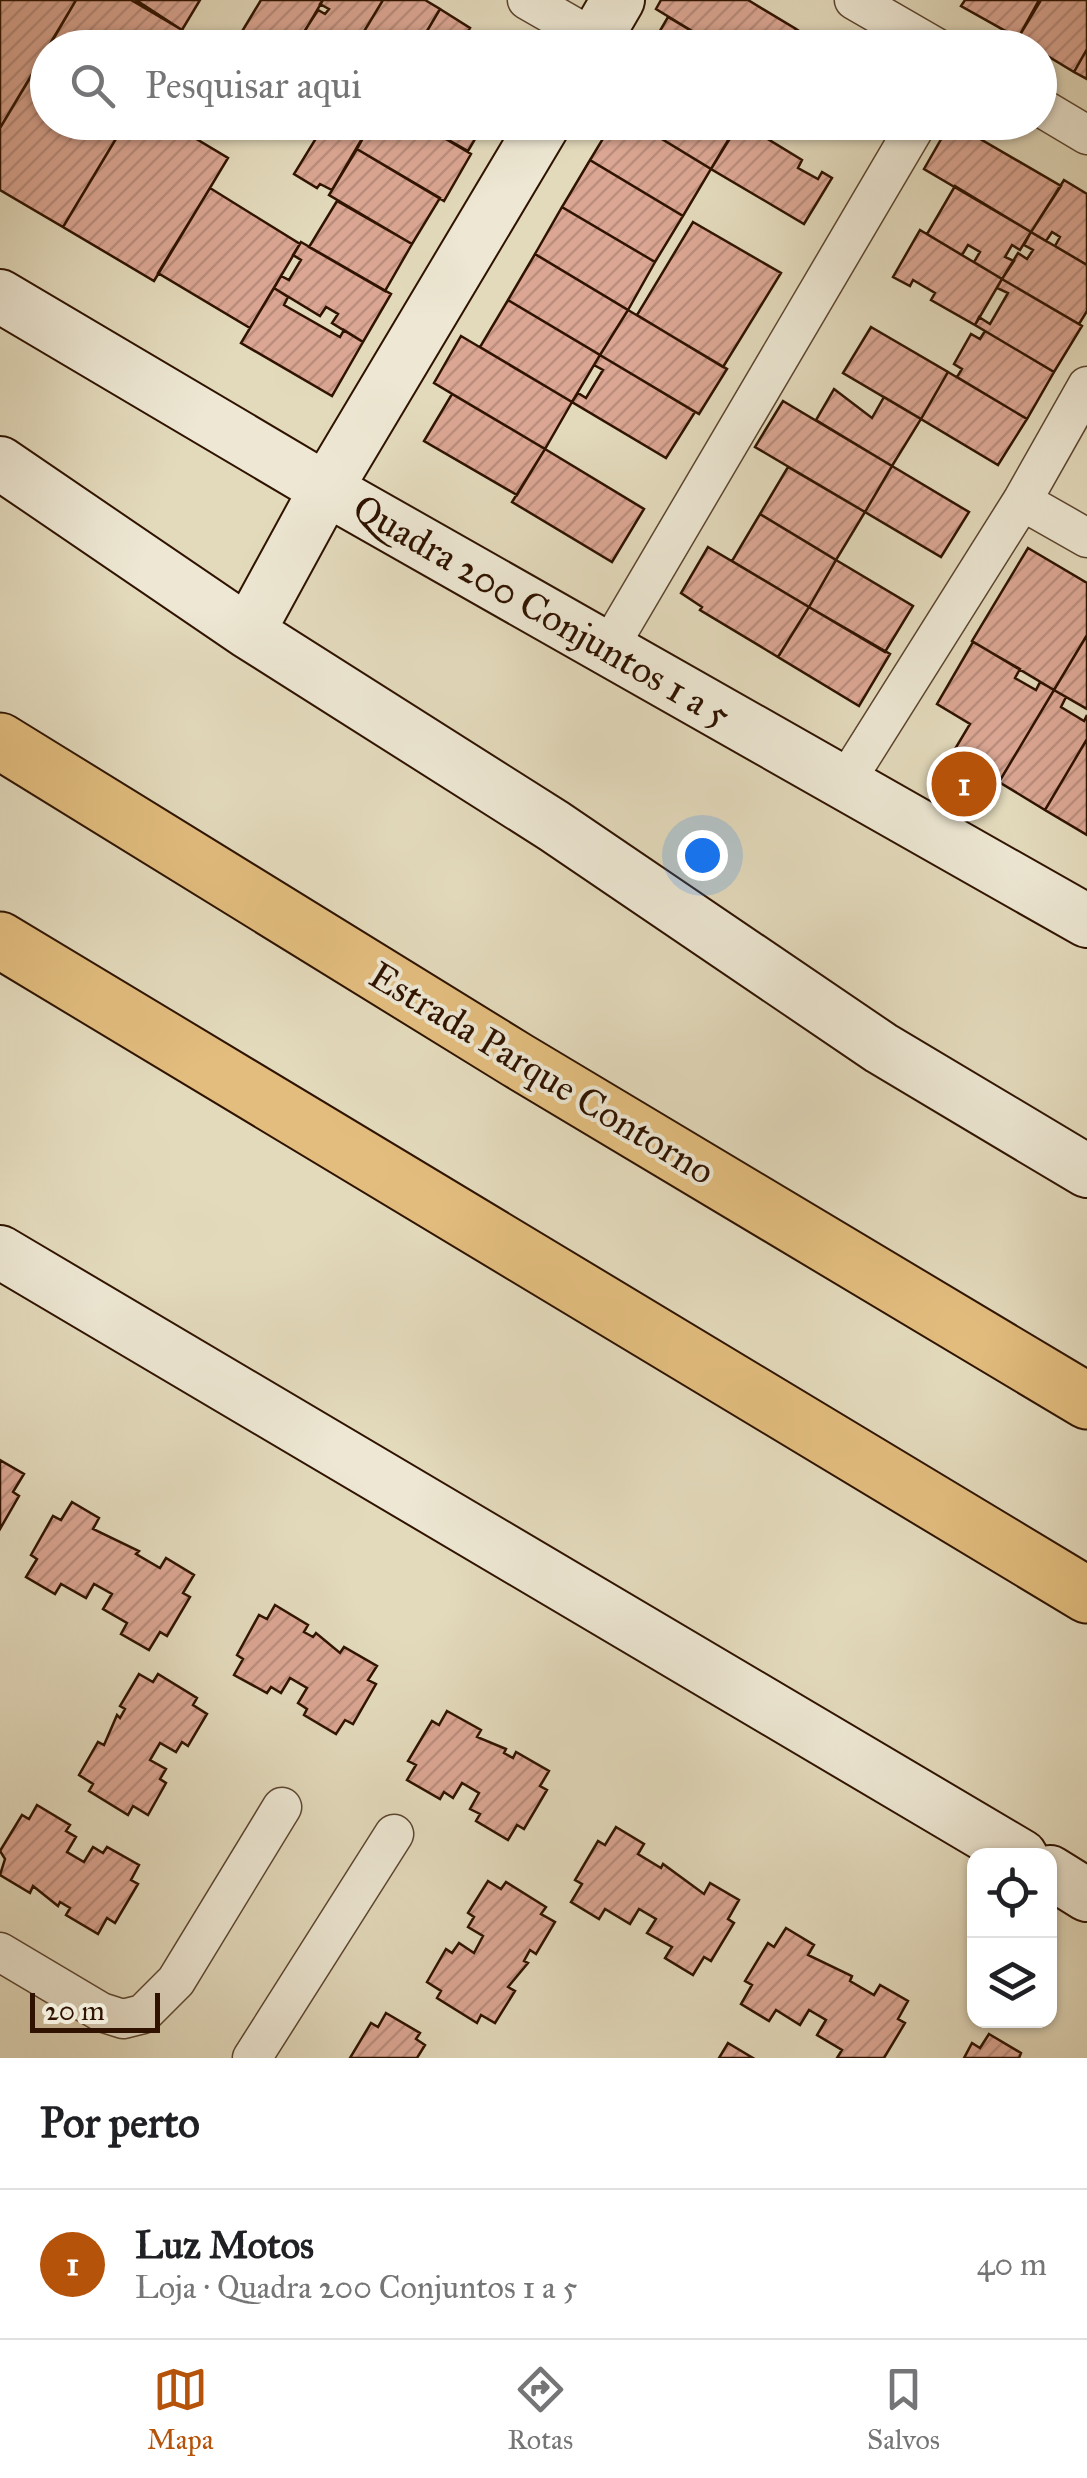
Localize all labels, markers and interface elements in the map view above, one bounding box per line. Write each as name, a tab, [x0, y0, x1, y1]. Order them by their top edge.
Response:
search box	[30, 30, 1057, 140]
icon: search	[65, 58, 120, 113]
text: Pesquisar aqui	[145, 62, 362, 108]
street label: Quadra 200 Conjuntos 1 a 5	[345, 484, 739, 738]
pin: 1	[932, 746, 996, 822]
your location	[677, 830, 728, 881]
street label: Estrada Parque Contorno	[361, 952, 723, 1194]
map controls	[967, 1848, 1057, 2028]
button: locate	[967, 1848, 1057, 1938]
button: layers	[967, 1938, 1057, 2028]
scale bar	[30, 1988, 160, 2032]
text: 20 m	[45, 1993, 105, 2028]
text: Por perto	[40, 2097, 200, 2149]
text: Luz Motos	[135, 2222, 314, 2268]
text: 1	[66, 2245, 79, 2284]
text: 40 m	[977, 2245, 1047, 2284]
text: Loja · Quadra 200 Conjuntos 1 a 5	[135, 2268, 577, 2307]
tab: Mapa	[147, 2362, 213, 2457]
tab: Rotas	[507, 2362, 573, 2457]
tab: Salvos	[867, 2362, 940, 2457]

